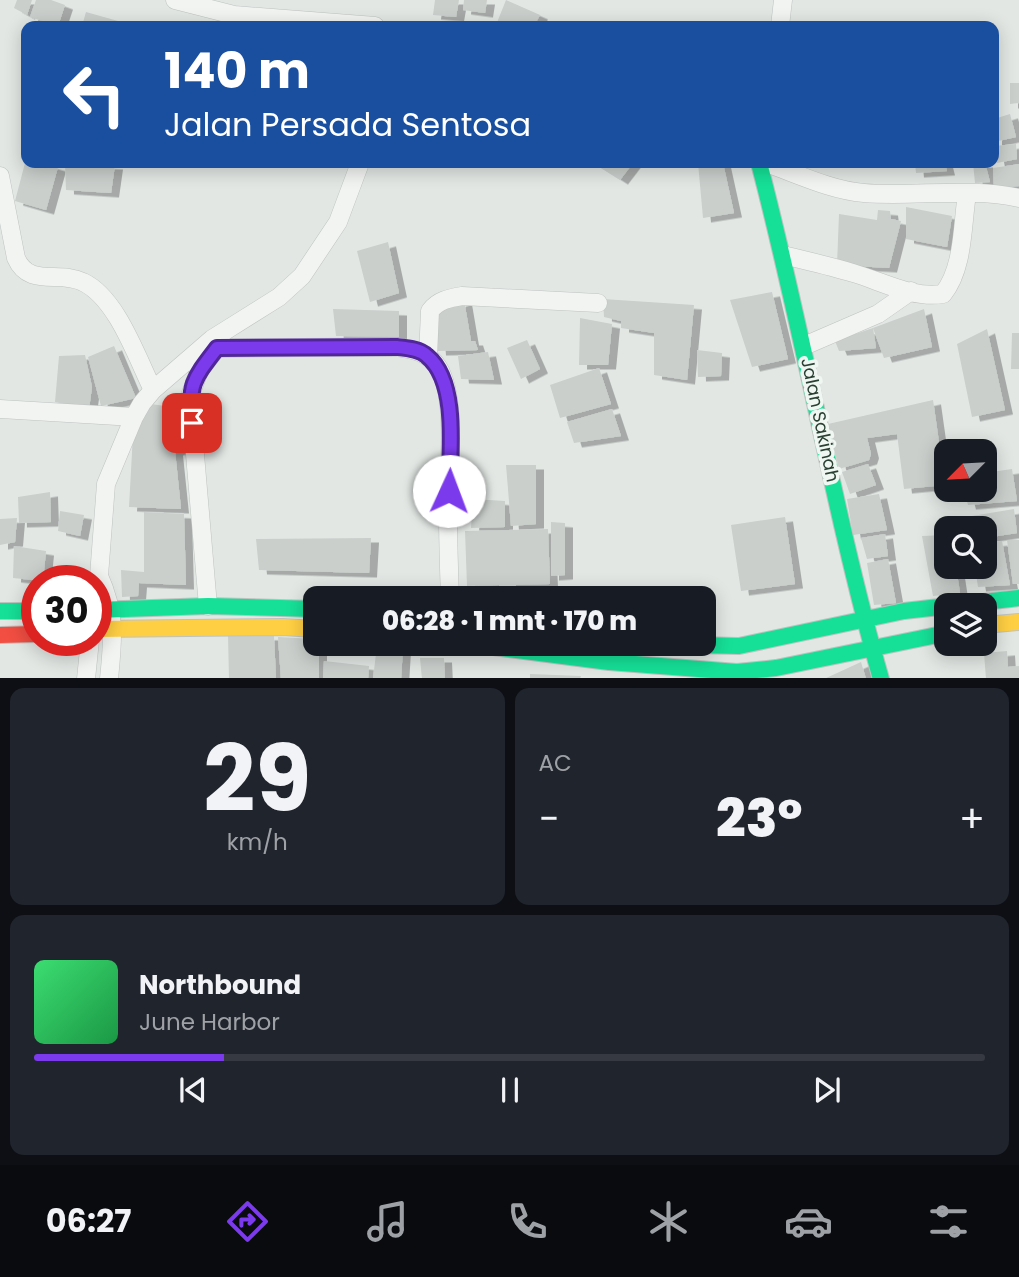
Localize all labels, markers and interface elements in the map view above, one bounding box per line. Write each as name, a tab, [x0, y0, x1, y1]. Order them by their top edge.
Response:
text: 140 m	[164, 37, 310, 105]
icon: left	[49, 49, 140, 140]
text: Jalan Persada Sentosa	[164, 102, 531, 147]
street label: Jalan Sakinah	[795, 356, 846, 484]
pin	[162, 393, 222, 453]
icon: arrive	[173, 404, 211, 442]
north arrow	[934, 439, 998, 502]
map controls	[934, 439, 997, 656]
position arrow	[412, 454, 486, 528]
button: search	[934, 516, 997, 579]
speed limit sign: 30	[21, 565, 112, 656]
button: layers	[934, 593, 997, 656]
text: 06:28 · 1 mnt · 170 m	[382, 603, 637, 639]
text: 29	[203, 715, 311, 843]
text: AC	[539, 747, 572, 779]
text: 23°	[716, 782, 802, 855]
text: −	[539, 792, 559, 845]
text: +	[959, 792, 985, 845]
text: km/h	[227, 826, 288, 858]
text: Northbound	[139, 967, 301, 1003]
text: June Harbor	[139, 1006, 280, 1038]
icon: previous	[174, 1071, 212, 1109]
icon: pause	[491, 1071, 529, 1109]
icon: next	[808, 1071, 846, 1109]
icon: directions	[223, 1197, 272, 1246]
icon: music	[363, 1197, 412, 1246]
icon: phone	[503, 1197, 552, 1246]
icon: climate	[644, 1197, 693, 1246]
icon: car	[784, 1197, 833, 1246]
icon: filters	[924, 1197, 973, 1246]
text: 06:27	[46, 1198, 131, 1243]

